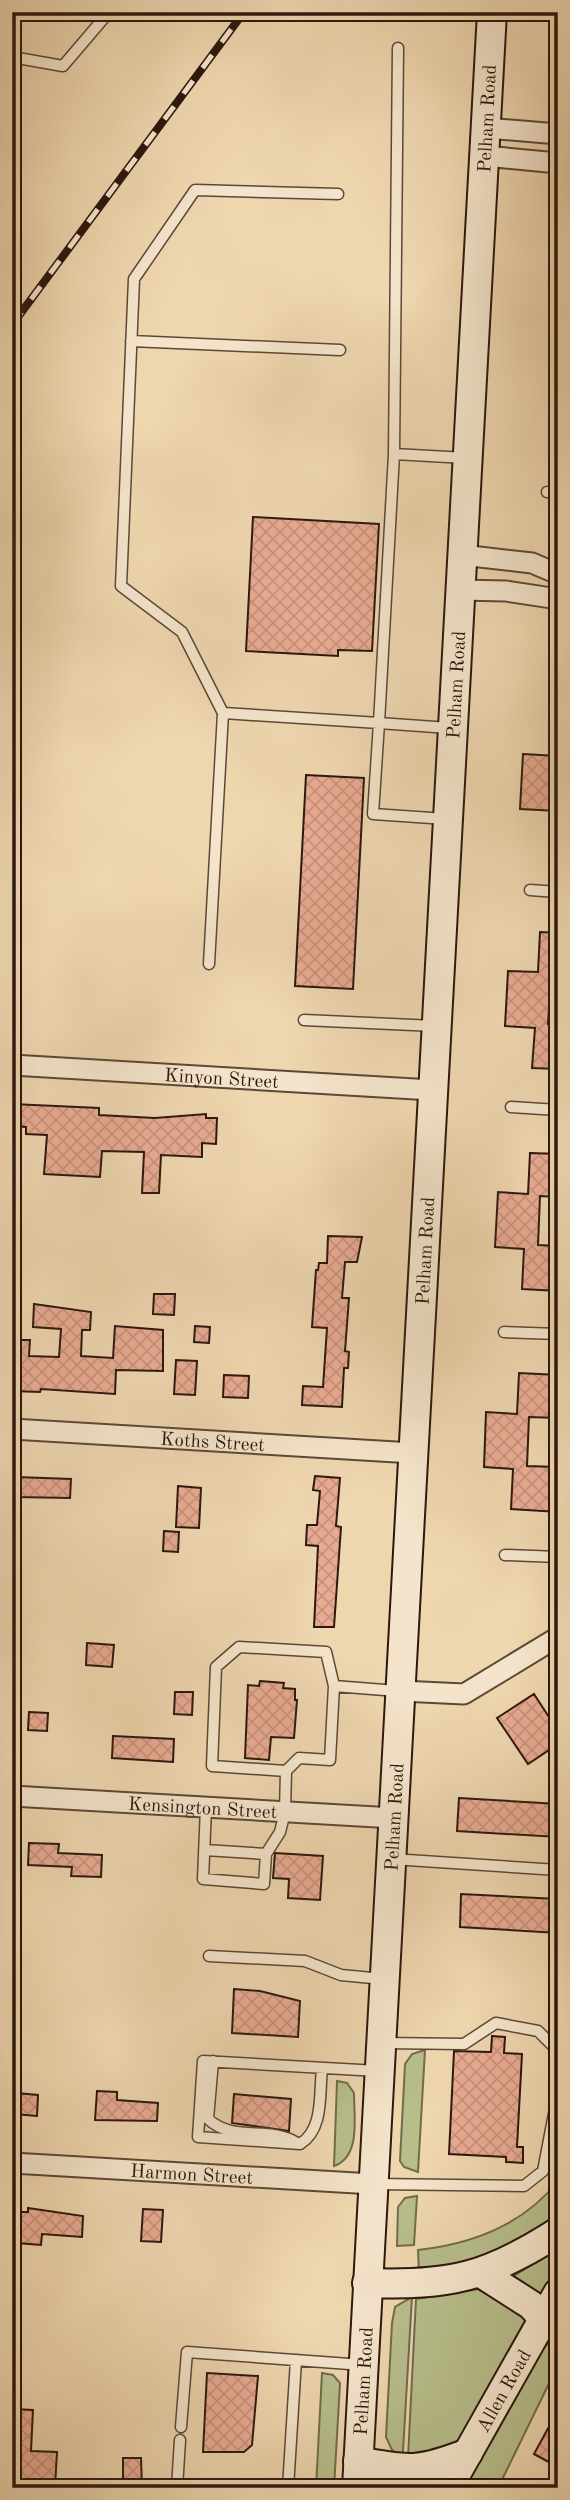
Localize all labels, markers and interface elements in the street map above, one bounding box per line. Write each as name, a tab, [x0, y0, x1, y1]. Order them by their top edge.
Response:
street label: Pelham Road	[476, 64, 501, 173]
street label: Pelham Road	[445, 630, 470, 739]
street label: Kinyon Street	[164, 1067, 279, 1093]
street label: Pelham Road	[415, 1196, 439, 1306]
street label: Koths Street	[160, 1431, 265, 1456]
street label: Pelham Road	[384, 1762, 409, 1872]
street label: Kensington Street	[127, 1796, 278, 1823]
street label: Harmon Street	[130, 2163, 253, 2189]
street label: Pelham Road	[353, 2327, 378, 2436]
street label: Allen Road	[474, 2347, 536, 2436]

